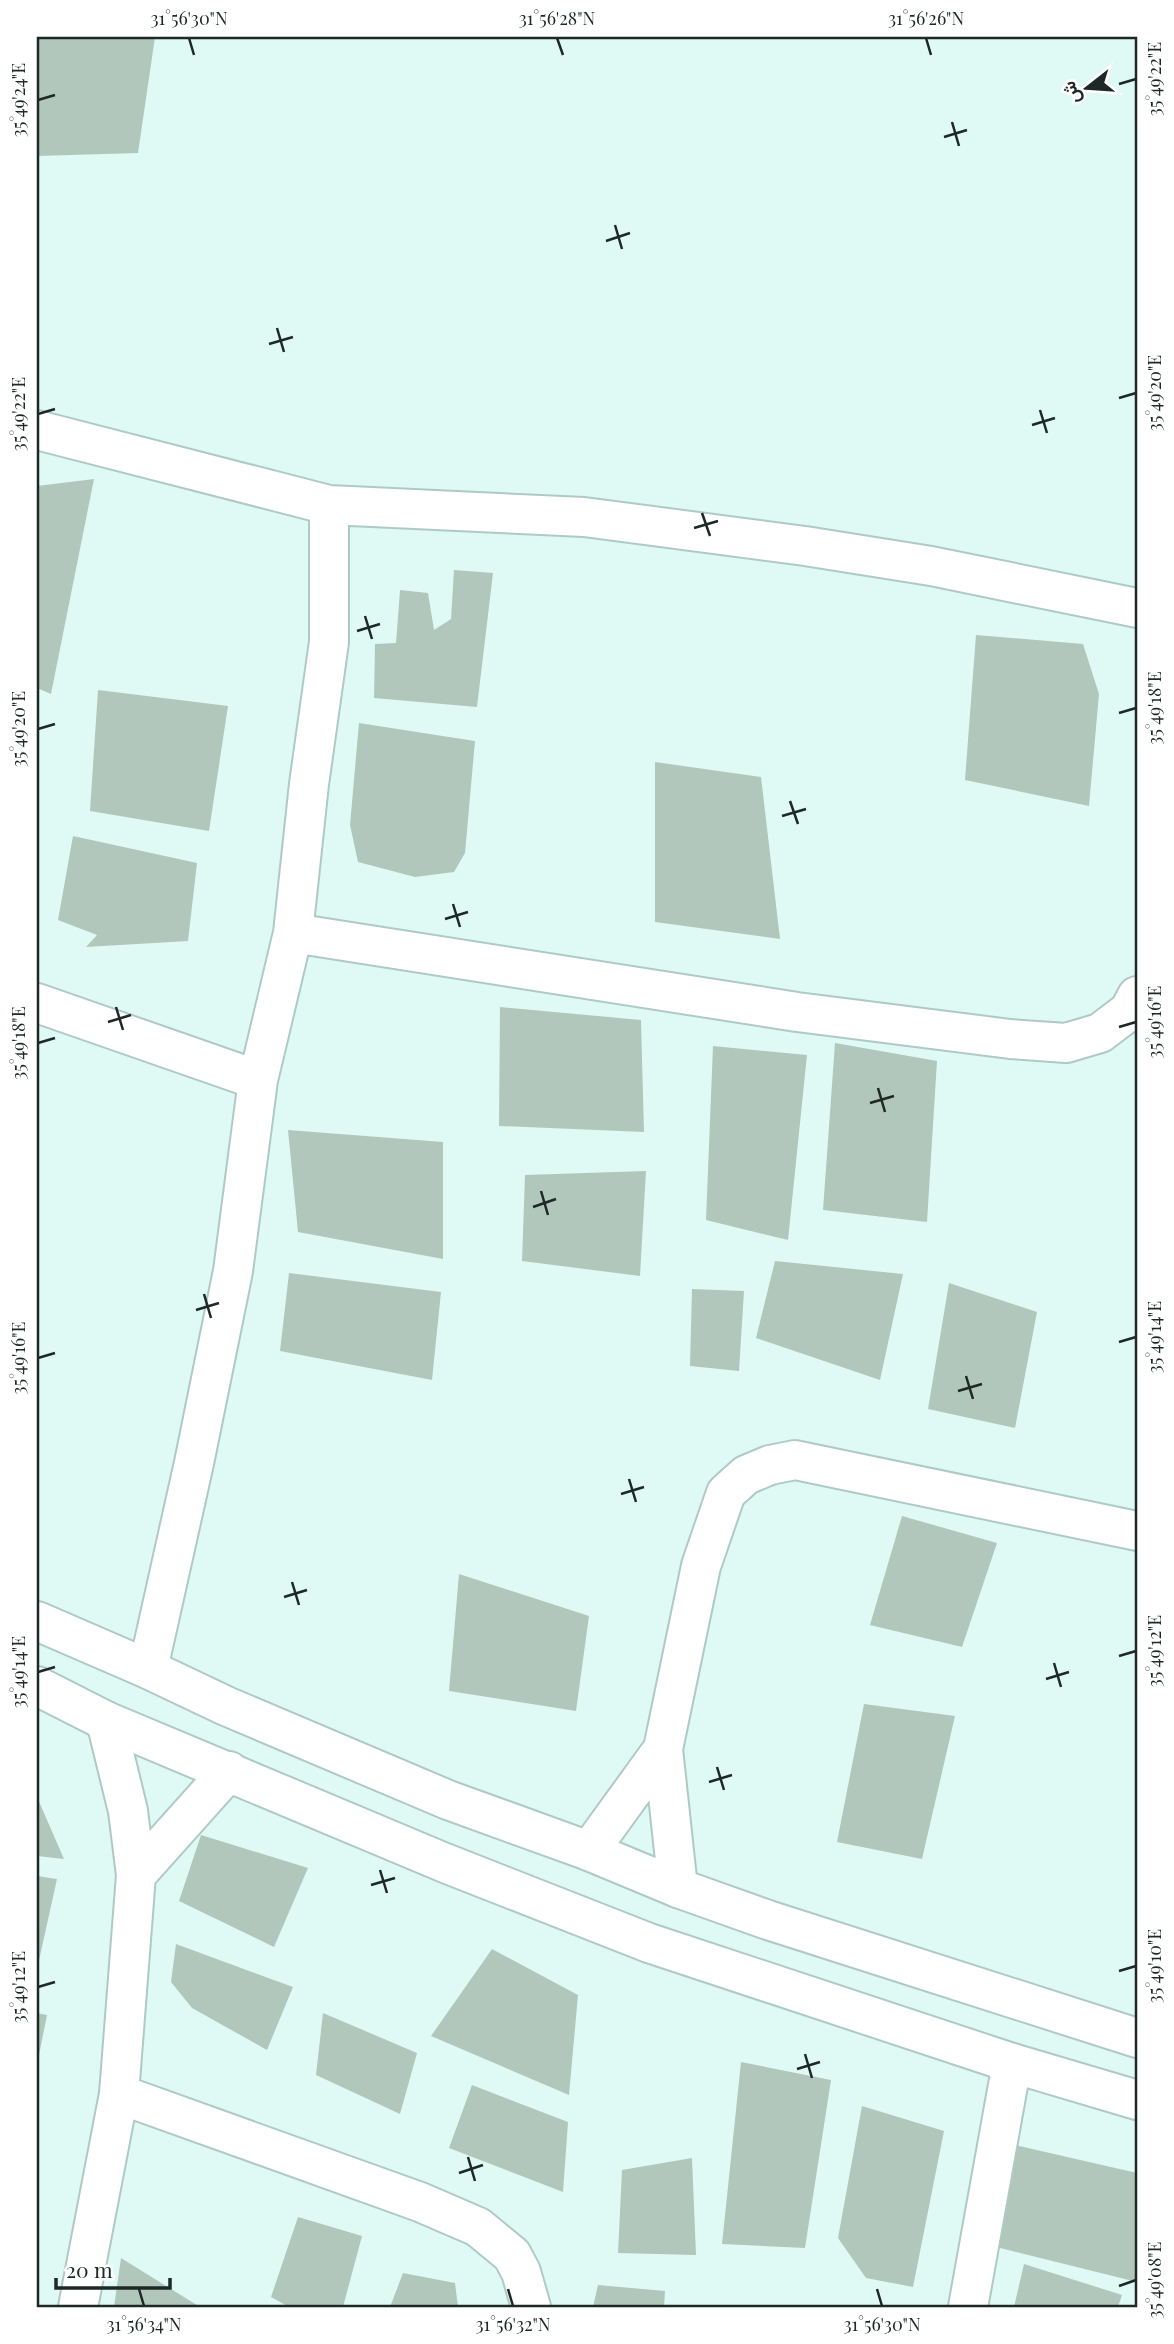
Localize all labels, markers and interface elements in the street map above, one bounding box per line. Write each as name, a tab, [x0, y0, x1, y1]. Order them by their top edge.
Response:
text: 31°56'30"N	[150, 6, 228, 30]
text: 31°56'28"N	[519, 6, 596, 30]
text: 31°56'26"N	[888, 6, 964, 30]
text: 35°49'22"E	[1142, 42, 1166, 116]
north arrow	[1052, 52, 1122, 122]
text: 35°49'24"E	[6, 63, 30, 137]
text: ش	[1054, 78, 1086, 108]
text: 35°49'20"E	[1142, 355, 1166, 431]
text: 35°49'22"E	[6, 377, 30, 451]
text: 35°49'18"E	[1142, 671, 1166, 745]
text: 35°49'20"E	[6, 691, 30, 767]
text: 35°49'16"E	[1142, 985, 1166, 1058]
text: 35°49'18"E	[6, 1006, 30, 1080]
text: 35°49'14"E	[1142, 1301, 1166, 1373]
text: 35°49'16"E	[6, 1321, 30, 1394]
text: 35°49'12"E	[1142, 1615, 1166, 1687]
text: 35°49'14"E	[6, 1636, 30, 1708]
text: 35°49'10"E	[1142, 1929, 1166, 2003]
text: 35°49'12"E	[6, 1951, 30, 2023]
text: 35°49'08"E	[1142, 2241, 1166, 2319]
scale bar	[56, 2246, 170, 2290]
text: 20 m	[66, 2255, 113, 2283]
text: 31°56'34"N	[106, 2312, 182, 2336]
text: 31°56'32"N	[475, 2312, 551, 2336]
text: 31°56'30"N	[843, 2312, 921, 2336]

